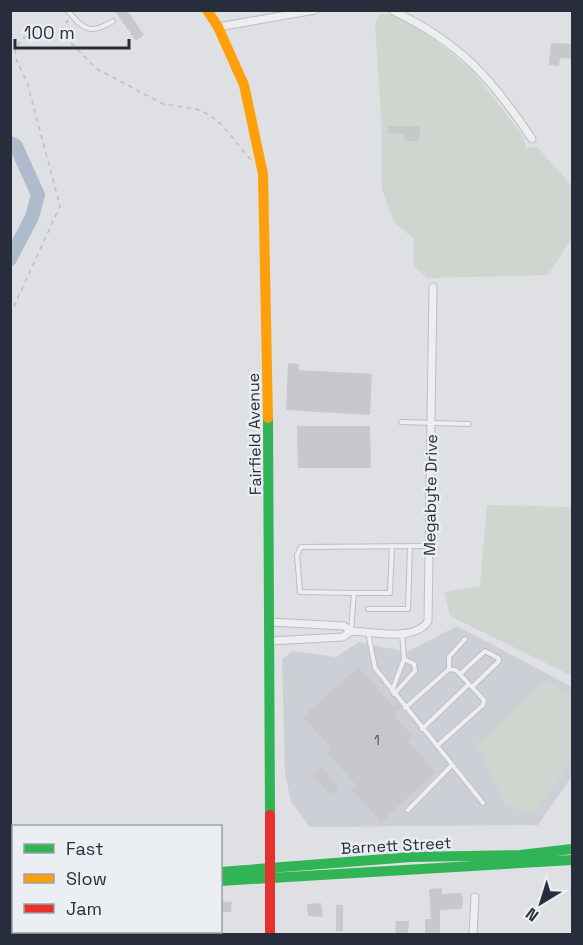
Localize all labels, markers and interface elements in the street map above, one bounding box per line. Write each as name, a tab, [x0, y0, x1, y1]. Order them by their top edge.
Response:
scale bar	[15, 12, 129, 50]
text: 100 m	[24, 21, 75, 44]
street label: Fairfield Avenue	[243, 373, 266, 495]
street label: Megabyte Drive	[419, 434, 442, 556]
house number: 1	[374, 731, 380, 749]
legend	[12, 825, 222, 933]
street label: Barnett Street	[340, 832, 452, 859]
text: Fast	[66, 837, 103, 860]
text: Slow	[66, 867, 107, 890]
north arrow	[511, 873, 571, 933]
text: Jam	[66, 897, 102, 920]
text: N	[521, 903, 543, 926]

